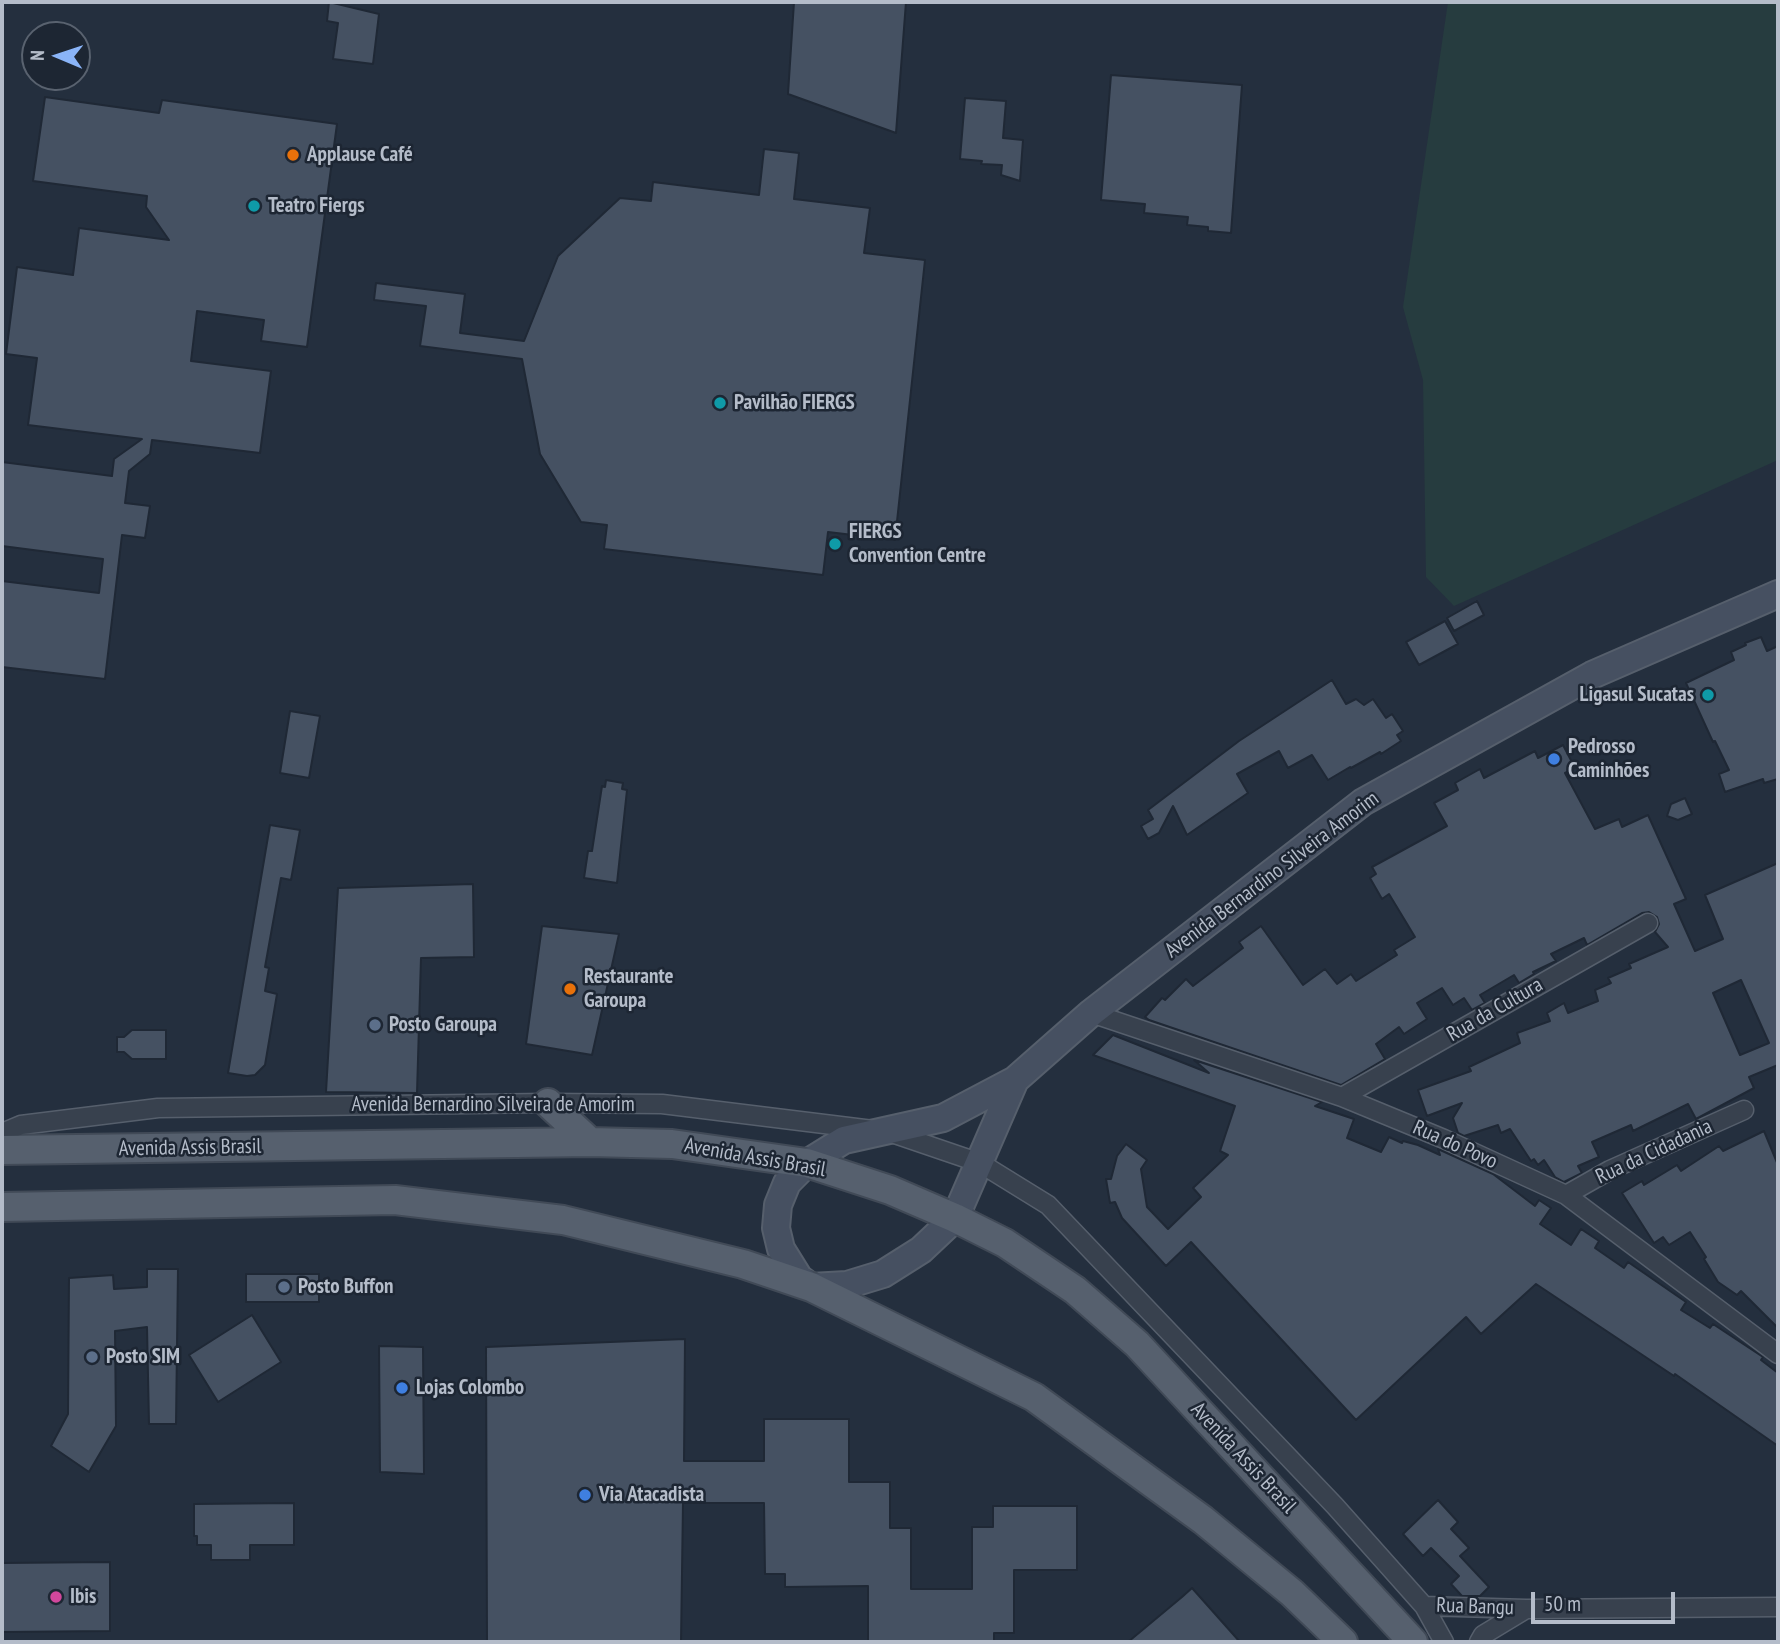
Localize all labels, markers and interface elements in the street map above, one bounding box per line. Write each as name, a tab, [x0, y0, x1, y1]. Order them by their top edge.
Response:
north arrow	[21, 21, 91, 91]
text: N	[25, 50, 49, 61]
place label: Applause Café	[307, 142, 413, 168]
marker: Applause Café	[285, 147, 301, 163]
place label: Teatro Fiergs	[268, 193, 365, 219]
marker: Teatro Fiergs	[246, 198, 262, 214]
place label: Pavilhão FIERGS	[734, 390, 855, 416]
marker: Pavilhão FIERGS	[712, 395, 728, 411]
place label: FIERGS Convention Centre	[849, 519, 986, 569]
marker: FIERGS Convention Centre	[827, 536, 843, 552]
place label: Ligasul Sucatas	[1580, 682, 1694, 708]
marker: Ligasul Sucatas	[1700, 687, 1716, 703]
place label: Pedrosso Caminhões	[1568, 734, 1649, 784]
marker: Pedrosso Caminhões	[1546, 751, 1562, 767]
street label: Avenida Bernardino Silveira Amorim	[1160, 786, 1384, 964]
place label: Restaurante Garoupa	[584, 964, 674, 1014]
street label: Rua da Cultura	[1443, 972, 1547, 1048]
marker: Restaurante Garoupa	[562, 981, 578, 997]
place label: Posto Garoupa	[389, 1012, 497, 1038]
marker: Posto Garoupa	[367, 1017, 383, 1033]
street label: Avenida Bernardino Silveira de Amorim	[351, 1092, 635, 1118]
street label: Rua da Cidadania	[1592, 1114, 1716, 1190]
street label: Rua do Povo	[1409, 1115, 1501, 1175]
street label: Avenida Assis Brasil	[683, 1133, 827, 1183]
street label: Avenida Assis Brasil	[118, 1134, 262, 1162]
place label: Posto Buffon	[298, 1274, 393, 1300]
marker: Posto Buffon	[276, 1279, 292, 1295]
place label: Posto SIM	[106, 1344, 180, 1370]
marker: Posto SIM	[84, 1349, 100, 1365]
place label: Lojas Colombo	[416, 1375, 524, 1401]
marker: Lojas Colombo	[394, 1380, 410, 1396]
street label: Avenida Assis Brasil	[1185, 1397, 1301, 1519]
place label: Via Atacadista	[599, 1482, 704, 1508]
marker: Via Atacadista	[577, 1487, 593, 1503]
scale bar	[1535, 1578, 1678, 1622]
place label: Ibis	[70, 1584, 96, 1610]
marker: Ibis	[48, 1589, 64, 1605]
text: 50 m	[1544, 1590, 1581, 1617]
street label: Rua Bangu	[1436, 1593, 1514, 1621]

